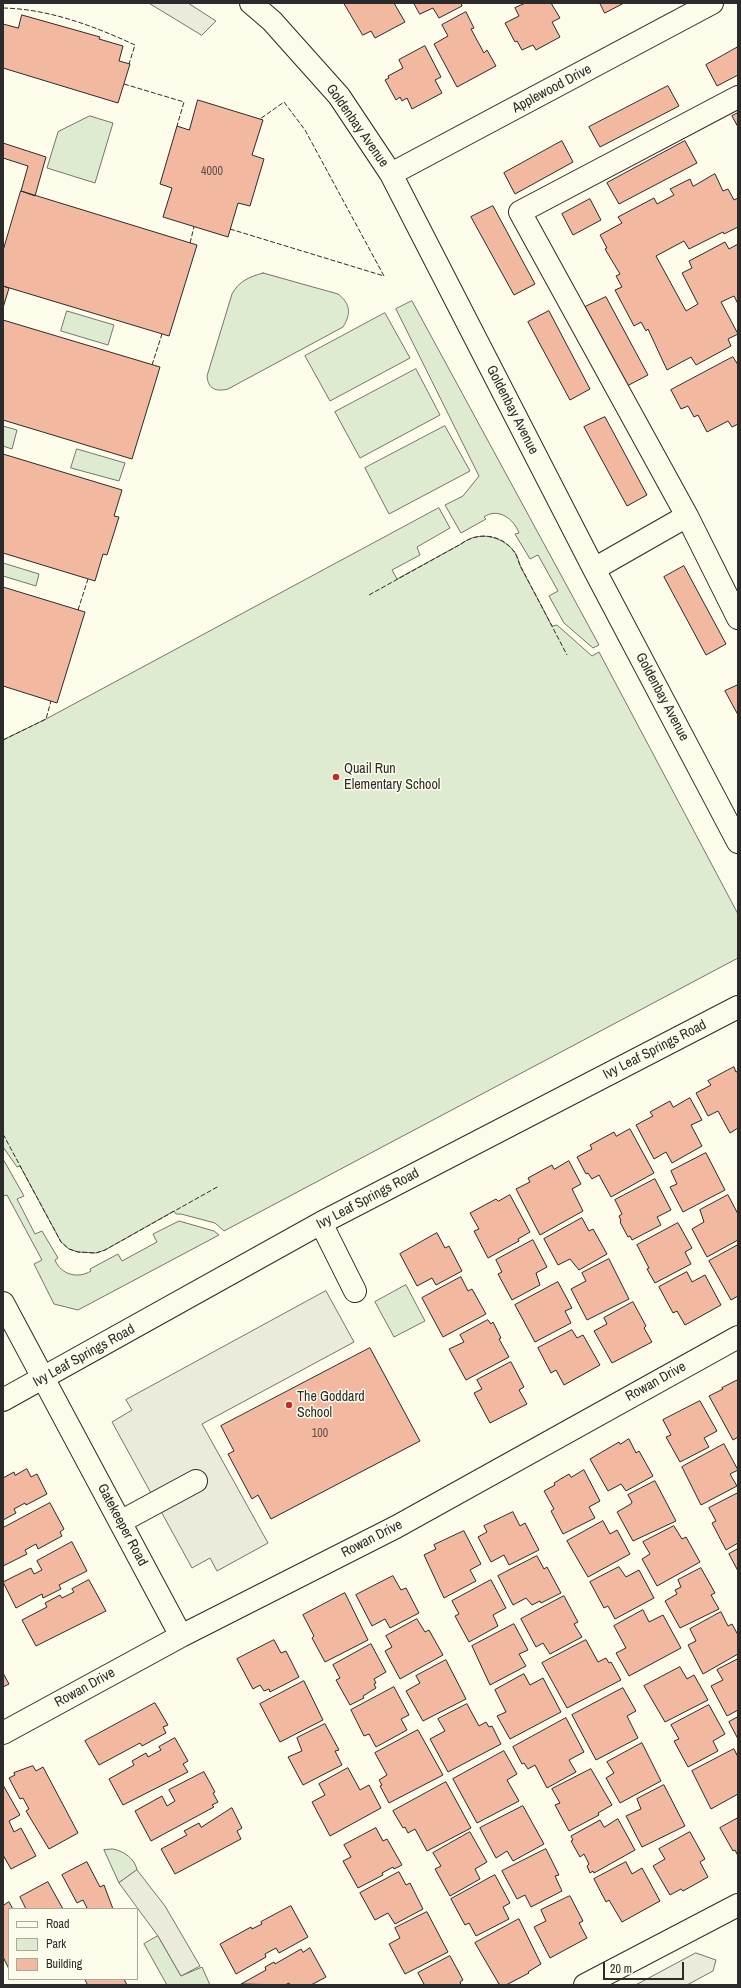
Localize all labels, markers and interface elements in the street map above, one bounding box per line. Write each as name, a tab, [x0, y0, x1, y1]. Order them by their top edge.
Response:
street label: Applewood Drive	[509, 61, 595, 117]
street label: Goldenbay Avenue	[322, 81, 392, 171]
house number: 4000	[201, 165, 223, 179]
street label: Goldenbay Avenue	[482, 363, 542, 457]
street label: Goldenbay Avenue	[632, 650, 692, 744]
place label: Quail Run Elementary School	[344, 761, 440, 794]
marker: Quail Run Elementary School	[331, 772, 341, 782]
street label: Ivy Leaf Springs Road	[601, 1017, 709, 1083]
street label: Ivy Leaf Springs Road	[314, 1165, 422, 1233]
street label: Ivy Leaf Springs Road	[30, 1321, 138, 1391]
street label: Rowan Drive	[623, 1359, 689, 1405]
place label: The Goddard School	[297, 1389, 365, 1422]
marker: The Goddard School	[284, 1400, 294, 1410]
house number: 100	[312, 1427, 328, 1441]
street label: Gatekeeper Road	[93, 1481, 151, 1569]
street label: Rowan Drive	[339, 1516, 405, 1562]
street label: Rowan Drive	[52, 1665, 118, 1711]
legend	[8, 1908, 138, 1980]
text: Road	[46, 1916, 70, 1932]
text: Park	[46, 1936, 66, 1952]
scale bar	[605, 1954, 686, 1980]
text: Building	[46, 1956, 82, 1972]
text: 20 m	[610, 1961, 632, 1977]

